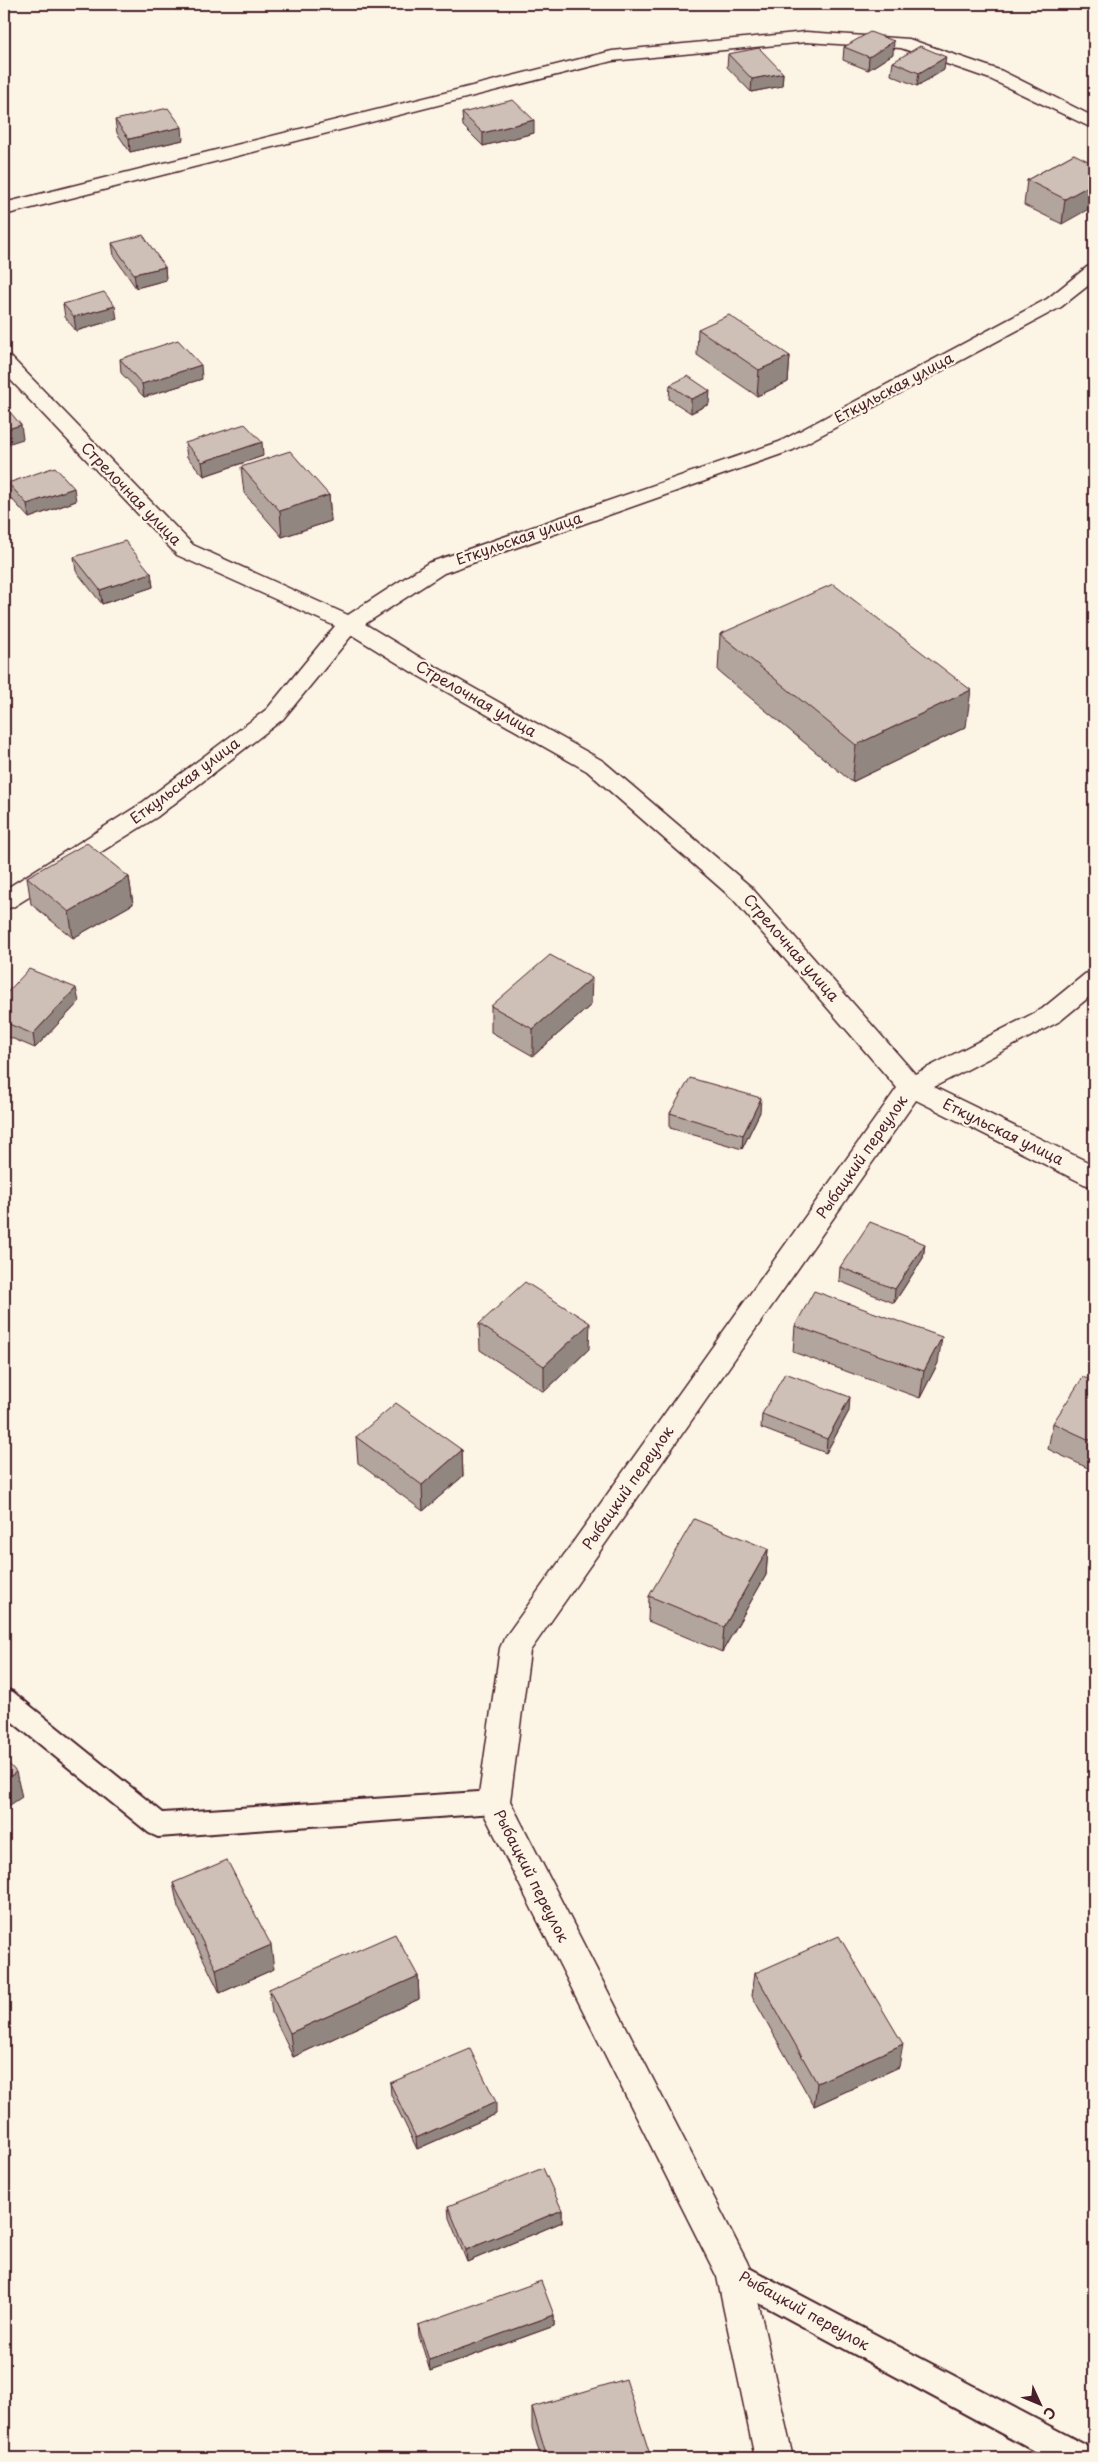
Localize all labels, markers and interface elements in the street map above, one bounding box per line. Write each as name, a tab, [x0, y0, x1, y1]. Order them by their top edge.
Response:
street label: Еткульская улица	[830, 345, 958, 428]
street label: Стрелочная улица	[76, 436, 188, 550]
street label: Еткульская улица	[452, 505, 585, 570]
street label: Стрелочная улица	[412, 654, 542, 742]
street label: Еткульская улица	[124, 731, 244, 829]
street label: Стрелочная улица	[739, 888, 846, 1006]
street label: Рыбацкий переулок	[809, 1090, 912, 1223]
street label: Еткульская улица	[939, 1091, 1069, 1170]
street label: Рыбацкий переулок	[575, 1421, 678, 1554]
street label: Рыбацкий переулок	[489, 1805, 576, 1946]
street label: Рыбацкий переулок	[735, 2264, 874, 2355]
north arrow	[1016, 2380, 1066, 2430]
text: С	[1039, 2402, 1061, 2424]

